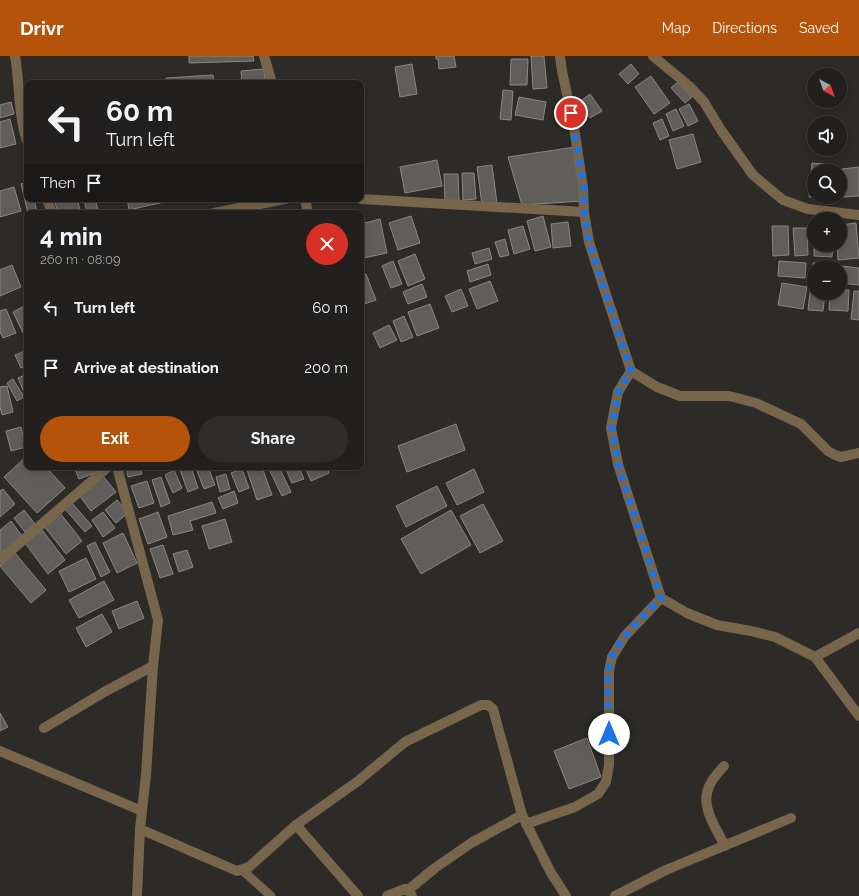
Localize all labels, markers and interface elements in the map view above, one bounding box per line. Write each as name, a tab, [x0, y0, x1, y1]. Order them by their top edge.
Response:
text: Drivr	[20, 17, 64, 39]
text: Map	[662, 20, 690, 36]
text: Directions	[712, 20, 777, 36]
text: Saved	[799, 20, 839, 36]
north arrow	[807, 68, 847, 108]
map controls	[807, 68, 847, 300]
text: 60 m	[106, 95, 173, 128]
icon: left	[40, 96, 92, 148]
pin	[554, 96, 588, 130]
icon: arrive	[560, 102, 582, 124]
button: sound	[807, 116, 847, 156]
text: Turn left	[106, 129, 175, 150]
button: search	[807, 164, 847, 204]
icon: arrive	[83, 172, 105, 194]
text: Then	[40, 174, 75, 192]
button: +	[807, 212, 847, 252]
text: 4 min	[40, 222, 102, 251]
button: close	[306, 223, 348, 265]
text: 260 m · 08:09	[40, 252, 121, 267]
button: −	[807, 260, 847, 300]
icon: left	[40, 297, 62, 319]
text: Turn left	[74, 299, 135, 317]
text: 60 m	[312, 299, 348, 317]
icon: arrive	[40, 357, 62, 379]
text: Arrive at destination	[74, 359, 219, 377]
text: 200 m	[304, 359, 348, 377]
button: Exit	[40, 416, 190, 462]
button: Share	[198, 416, 348, 462]
position arrow	[588, 713, 630, 755]

